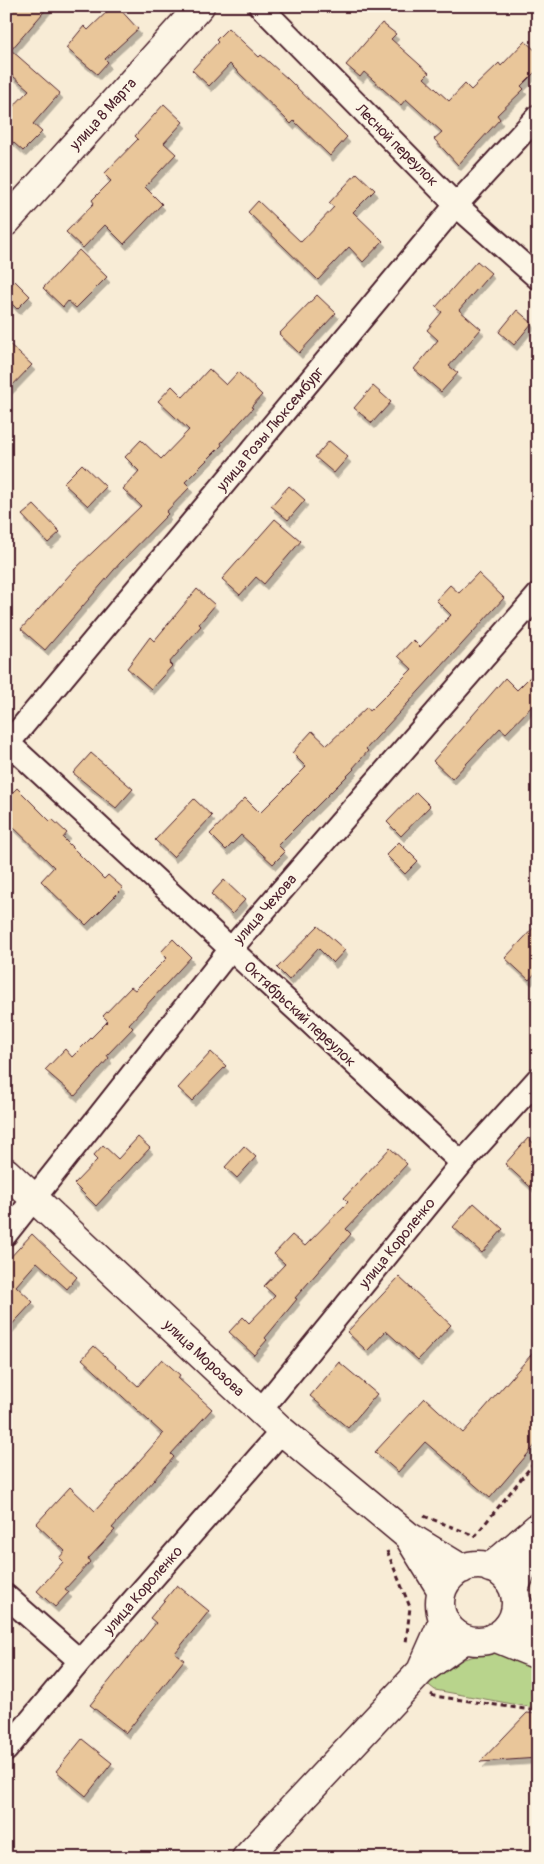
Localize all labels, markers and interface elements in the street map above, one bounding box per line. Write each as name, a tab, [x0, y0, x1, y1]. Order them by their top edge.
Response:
street label: улица 8 Марта	[65, 74, 141, 155]
street label: Лесной переулок	[350, 99, 442, 191]
street label: улица Розы Люксембург	[212, 363, 328, 496]
street label: улица Чехова	[229, 870, 301, 949]
street label: Октябрьский переулок	[240, 957, 360, 1071]
street label: улица Короленко	[354, 1194, 440, 1293]
street label: улица Морозова	[158, 1315, 248, 1401]
street label: улица Короленко	[99, 1542, 187, 1639]

